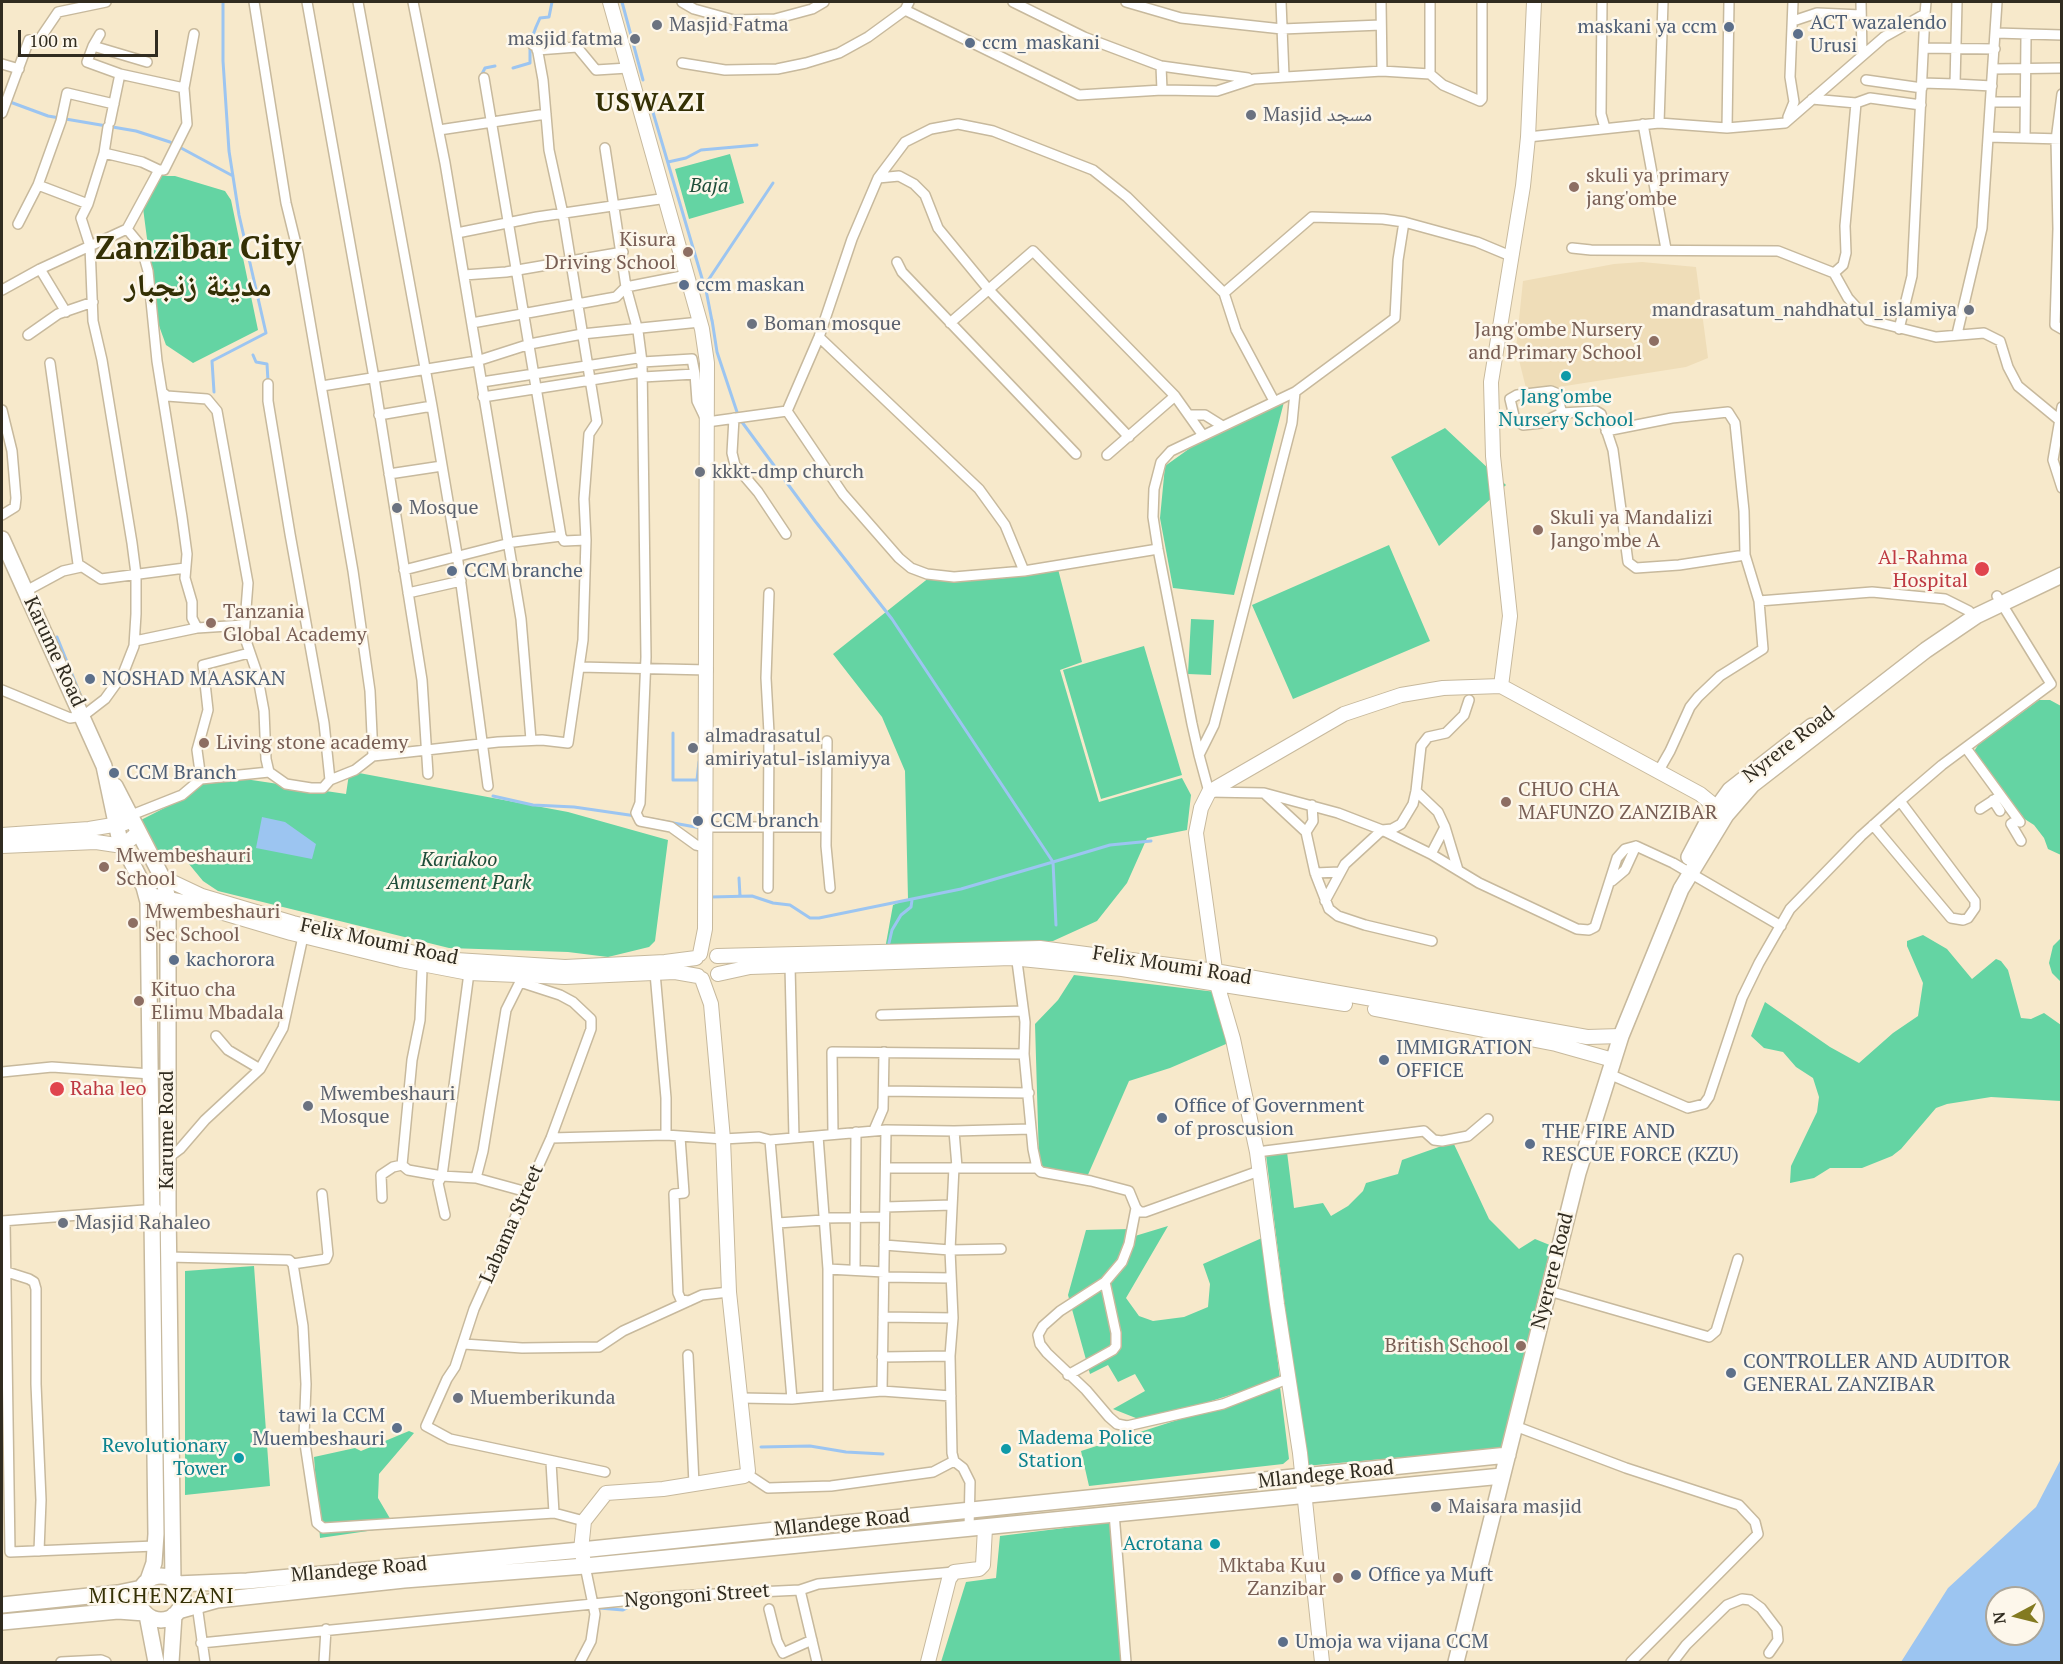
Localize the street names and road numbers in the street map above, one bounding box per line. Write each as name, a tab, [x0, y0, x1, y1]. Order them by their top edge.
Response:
street label: Karume Road	[18, 593, 90, 711]
street label: Nyrere Road	[1738, 702, 1840, 788]
street label: Felix Moumi Road	[298, 914, 460, 970]
street label: Felix Moumi Road	[1091, 942, 1253, 990]
street label: Karume Road	[155, 1071, 179, 1189]
street label: Labama Street	[475, 1161, 549, 1287]
street label: Nyerere Road	[1527, 1210, 1579, 1332]
street label: Mlandege Road	[1257, 1456, 1395, 1494]
street label: Mlandege Road	[773, 1504, 911, 1542]
street label: Mlandege Road	[290, 1552, 428, 1588]
street label: Ngongoni Street	[623, 1579, 771, 1613]

